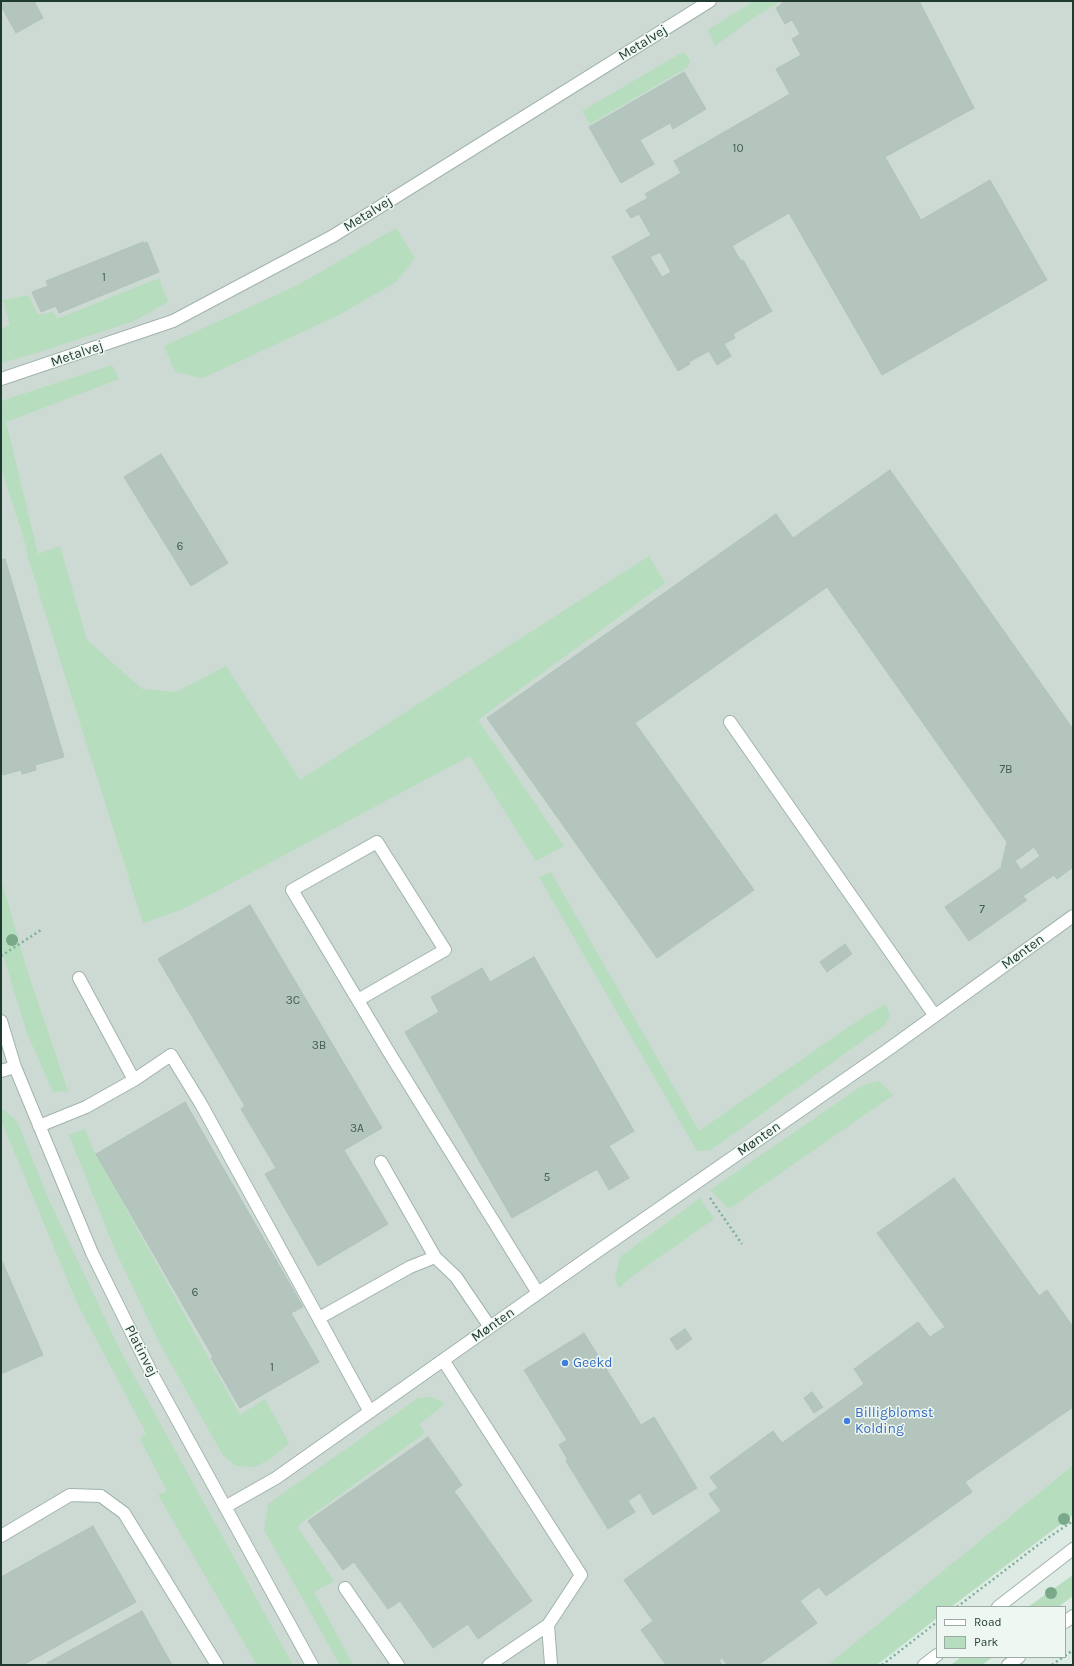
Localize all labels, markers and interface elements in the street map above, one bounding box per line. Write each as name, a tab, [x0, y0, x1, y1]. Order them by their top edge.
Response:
street label: Metalvej	[615, 21, 671, 65]
house number: 10	[732, 142, 744, 156]
street label: Metalvej	[340, 192, 396, 236]
house number: 1	[102, 271, 106, 285]
street label: Metalvej	[48, 337, 106, 371]
house number: 6	[177, 540, 183, 554]
house number: 7B	[999, 763, 1013, 777]
house number: 7	[979, 903, 985, 917]
street label: Mønten	[998, 931, 1048, 973]
house number: 3C	[286, 994, 300, 1008]
house number: 3B	[312, 1039, 326, 1053]
street label: Mønten	[734, 1118, 784, 1160]
house number: 3A	[350, 1122, 364, 1136]
house number: 5	[544, 1171, 550, 1185]
house number: 6	[192, 1286, 198, 1300]
street label: Mønten	[468, 1304, 518, 1346]
street label: Platinvej	[121, 1322, 161, 1380]
place label: Geekd	[573, 1355, 613, 1371]
marker: Geekd	[560, 1358, 570, 1368]
house number: 1	[270, 1361, 274, 1375]
place label: Billigblomst Kolding	[855, 1405, 933, 1438]
marker: Billigblomst Kolding	[842, 1416, 852, 1426]
legend	[936, 1606, 1066, 1658]
text: Road	[974, 1615, 1002, 1629]
text: Park	[974, 1635, 998, 1649]

